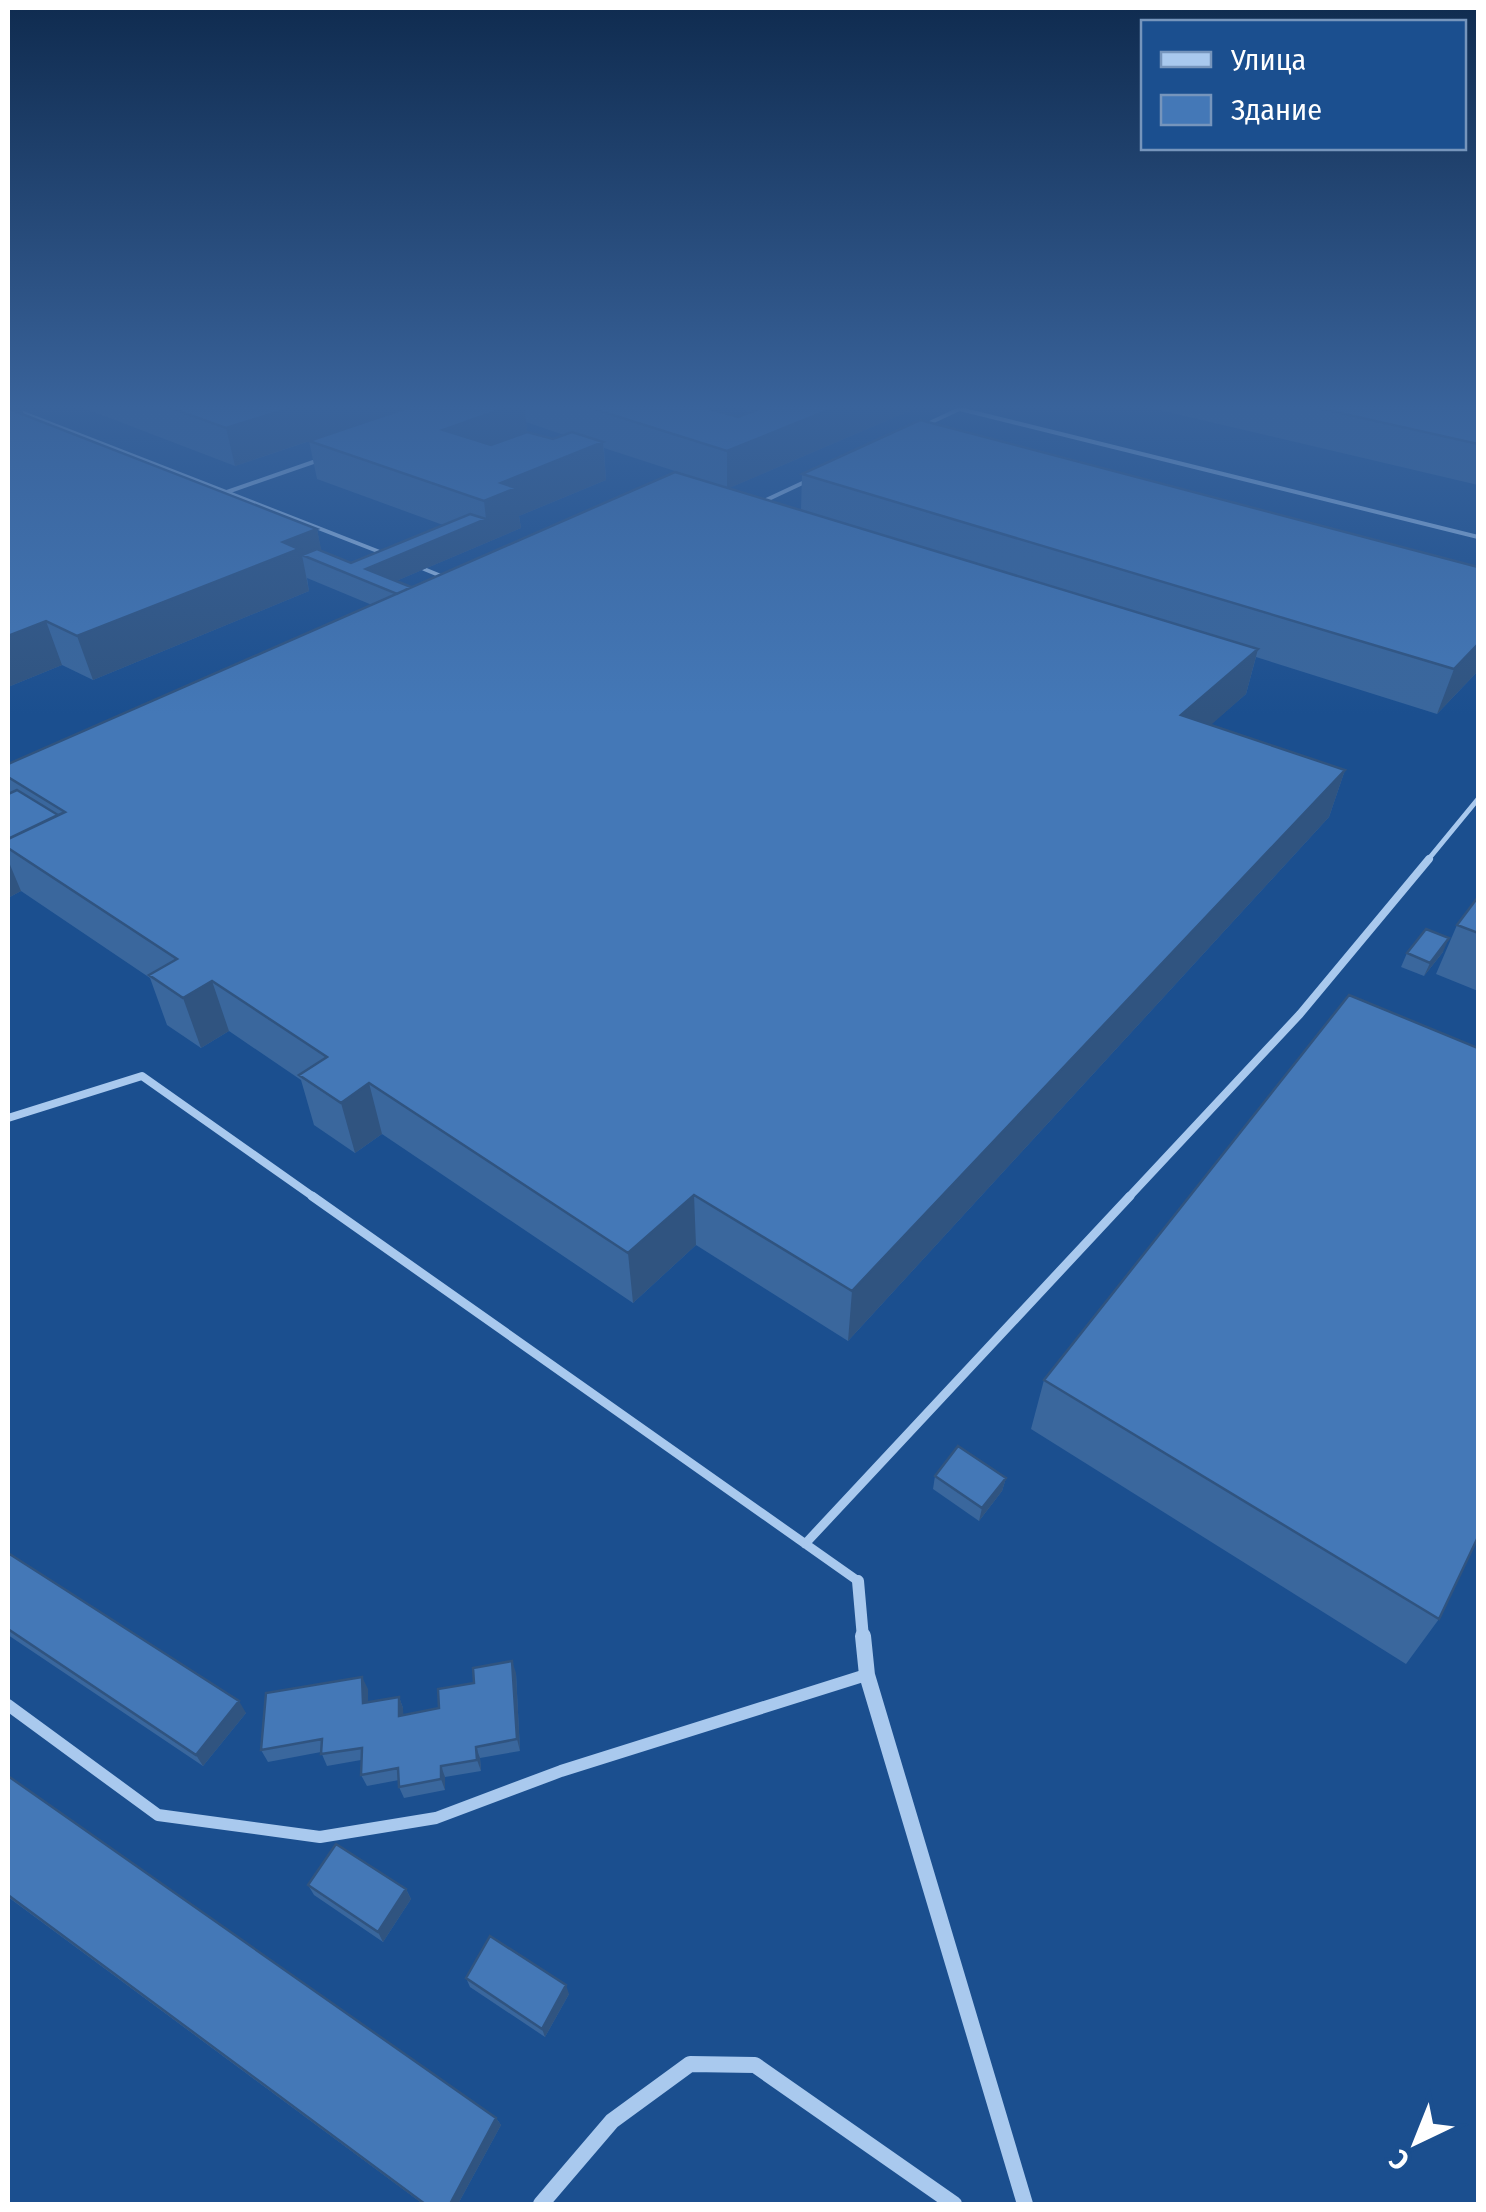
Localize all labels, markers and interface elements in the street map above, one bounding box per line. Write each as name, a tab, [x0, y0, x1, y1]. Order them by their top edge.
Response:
legend	[1141, 20, 1466, 150]
text: Улица	[1230, 42, 1306, 78]
text: Здание	[1231, 92, 1322, 128]
north arrow	[1366, 2092, 1466, 2192]
text: С	[1382, 2143, 1416, 2177]

